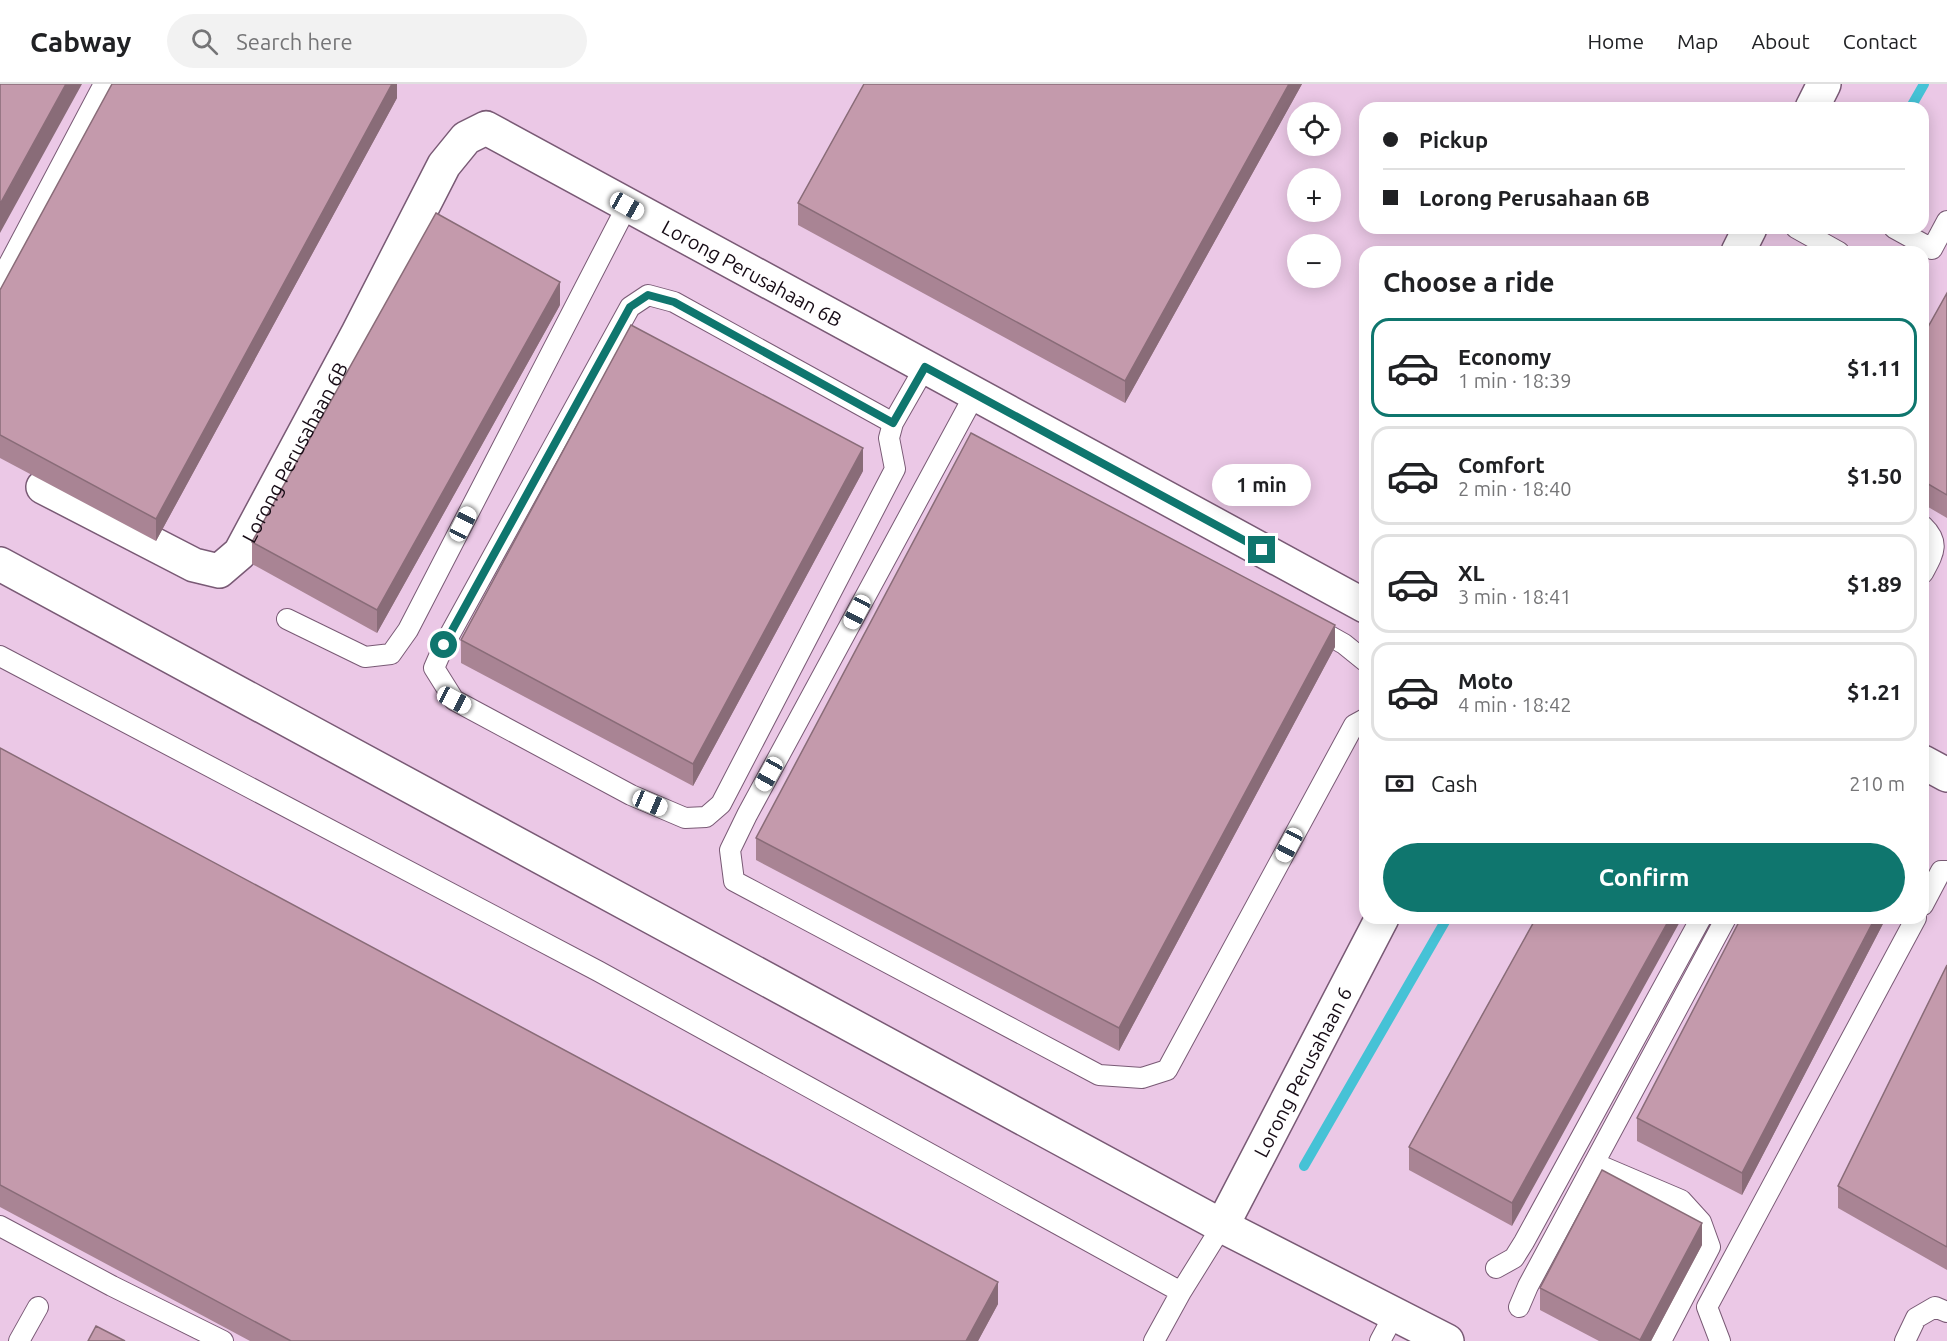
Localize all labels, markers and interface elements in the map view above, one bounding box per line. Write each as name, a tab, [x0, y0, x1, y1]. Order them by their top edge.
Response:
search box	[167, 14, 587, 68]
icon: search	[188, 25, 221, 58]
text: Cabway	[30, 26, 131, 57]
text: Search here	[236, 29, 353, 54]
text: Home	[1587, 29, 1644, 53]
text: Map	[1677, 29, 1718, 53]
text: About	[1751, 29, 1810, 53]
text: Contact	[1843, 29, 1917, 53]
map controls	[1287, 102, 1341, 288]
button: locate	[1287, 102, 1341, 156]
text: Pickup	[1419, 127, 1488, 152]
button: +	[1287, 168, 1341, 222]
text: Lorong Perusahaan 6B	[1419, 185, 1650, 210]
car	[607, 189, 647, 223]
street label: Lorong Perusahaan 6B	[658, 215, 846, 331]
button: −	[1287, 234, 1341, 288]
text: Choose a ride	[1383, 267, 1555, 297]
icon: car	[1386, 341, 1440, 395]
text: Economy	[1458, 344, 1551, 369]
text: $1.11	[1847, 355, 1902, 380]
street label: Lorong Perusahaan 6B	[237, 358, 352, 546]
text: 1 min · 18:39	[1458, 369, 1572, 392]
icon: car	[1386, 449, 1440, 503]
text: Comfort	[1458, 452, 1545, 477]
callout: 1 min	[1212, 463, 1312, 505]
text: $1.50	[1847, 463, 1902, 488]
text: 1 min	[1236, 473, 1287, 496]
text: 2 min · 18:40	[1458, 477, 1572, 500]
car	[447, 504, 479, 544]
route end	[1248, 536, 1275, 563]
icon: car	[1386, 557, 1440, 611]
text: XL	[1458, 560, 1485, 585]
text: $1.89	[1847, 571, 1902, 596]
text: 3 min · 18:41	[1458, 585, 1572, 608]
car	[841, 592, 873, 632]
route start	[430, 631, 457, 658]
icon: car	[1386, 665, 1440, 719]
text: Moto	[1458, 668, 1513, 693]
text: $1.21	[1847, 679, 1902, 704]
car	[434, 684, 474, 716]
text: 4 min · 18:42	[1458, 693, 1572, 716]
car	[752, 754, 786, 794]
icon: cash	[1383, 767, 1416, 800]
text: Cash	[1431, 771, 1478, 796]
text: 210 m	[1849, 772, 1905, 795]
car	[630, 788, 670, 818]
car	[1273, 825, 1305, 865]
button: Confirm	[1383, 843, 1905, 912]
street label: Lorong Perusahaan 6	[1249, 983, 1356, 1161]

